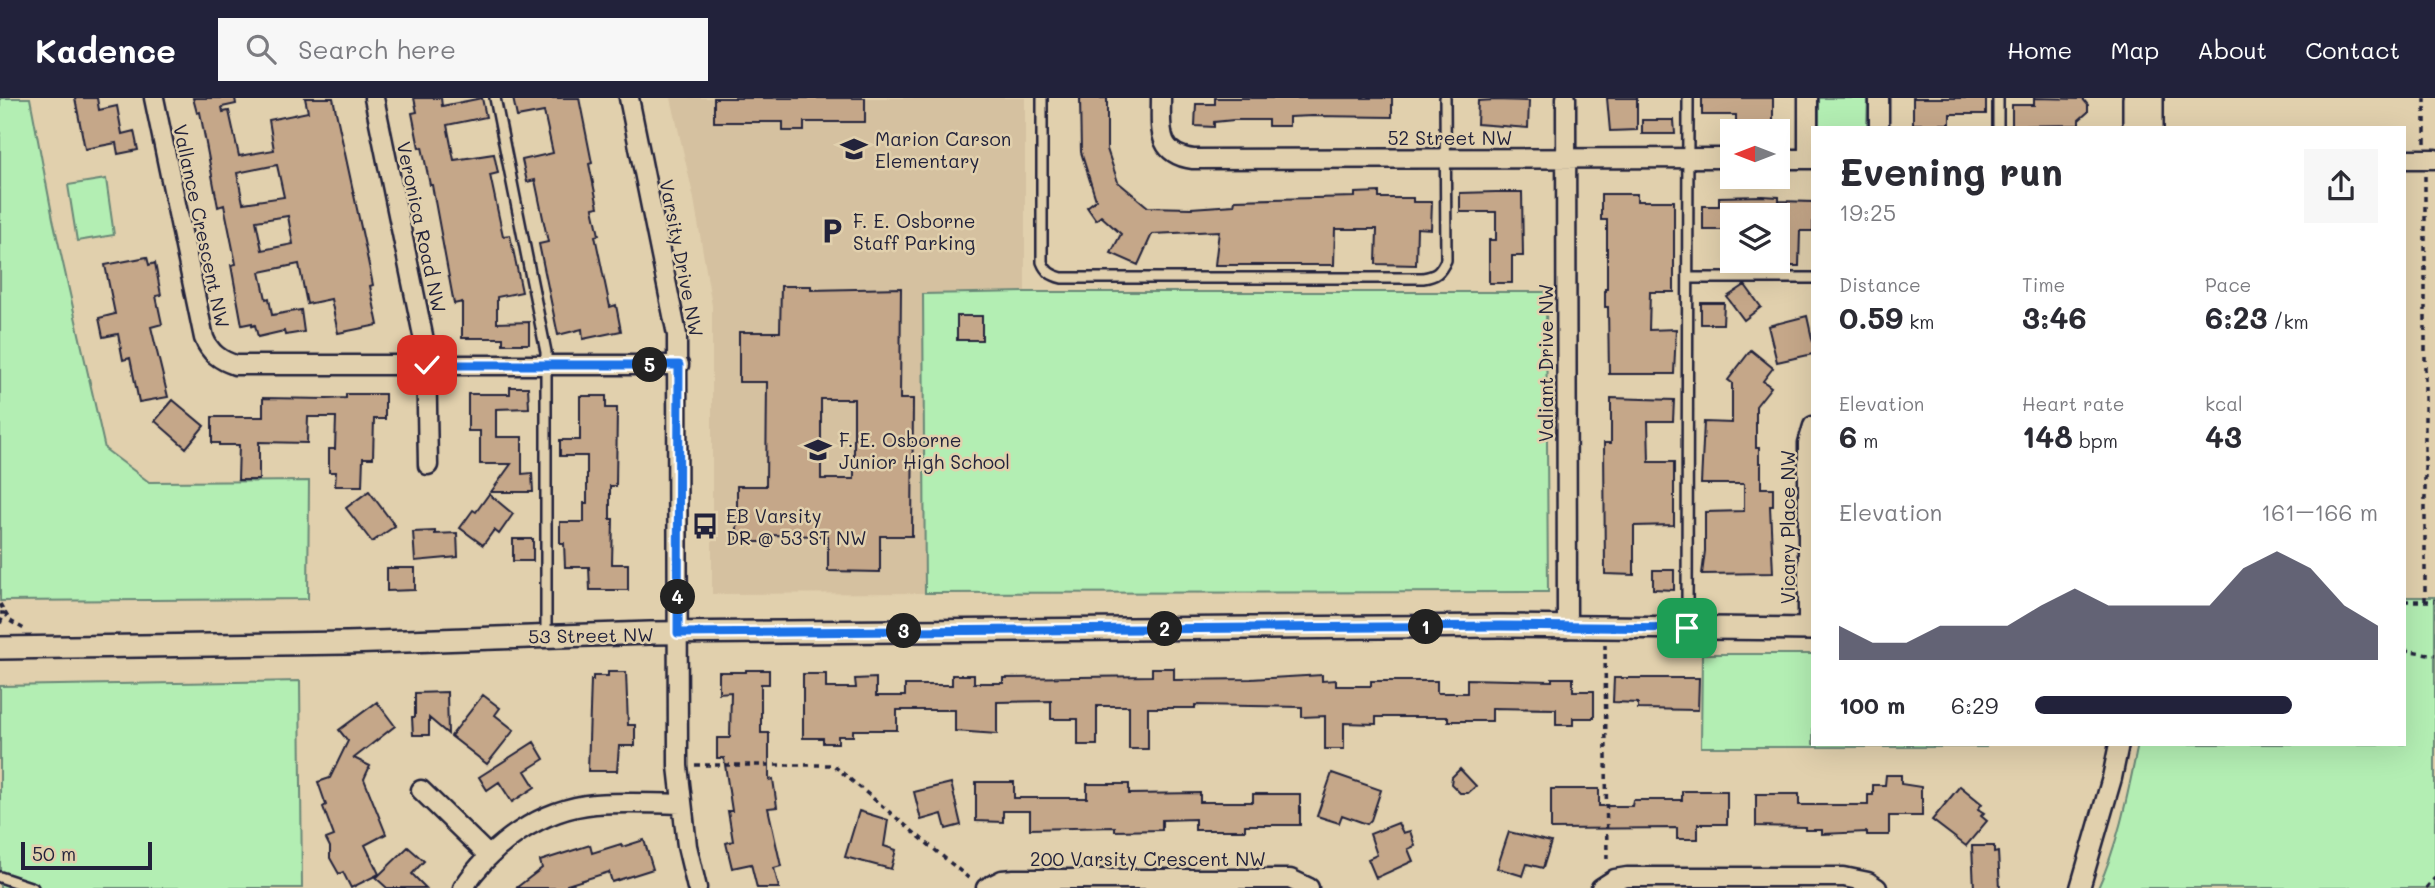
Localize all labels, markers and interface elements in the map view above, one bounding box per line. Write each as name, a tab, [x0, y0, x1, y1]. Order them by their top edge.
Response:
search box	[218, 18, 708, 81]
text: Kadence	[35, 28, 176, 71]
icon: search	[242, 30, 280, 68]
text: Search here	[298, 32, 456, 66]
text: Home	[2007, 34, 2072, 65]
text: Map	[2110, 34, 2159, 65]
text: About	[2197, 34, 2267, 65]
text: Contact	[2305, 34, 2400, 65]
north arrow	[1720, 119, 1790, 189]
map controls	[1720, 119, 1790, 273]
street label: Vallance Crescent NW	[168, 122, 236, 330]
street label: 52 Street NW	[1387, 125, 1513, 150]
place label: Marion Carson Elementary	[875, 126, 1011, 173]
school or university icon: Marion Carson Elementary	[839, 134, 869, 164]
street label: Veronica Road NW	[392, 139, 452, 315]
text: Evening run	[1839, 146, 2063, 196]
button: share	[2304, 149, 2378, 223]
street label: Varsity Drive NW	[654, 177, 710, 339]
text: 19:25	[1839, 197, 1896, 227]
button: layers	[1720, 203, 1790, 273]
place label: F. E. Osborne Staff Parking	[853, 208, 976, 255]
parking icon: F. E. Osborne Staff Parking	[817, 216, 847, 246]
text: Distance	[1839, 272, 1921, 297]
text: Time	[2022, 272, 2065, 297]
text: Pace	[2205, 272, 2251, 297]
street label: Valiant Drive NW	[1533, 284, 1558, 442]
text: 0.59	[1839, 297, 1903, 337]
text: 3:46	[2022, 297, 2087, 337]
text: 6:23	[2205, 297, 2267, 337]
text: km	[1903, 309, 1934, 334]
text: /km	[2267, 309, 2309, 334]
pin	[397, 335, 457, 395]
icon: check	[408, 346, 446, 384]
pin: 5	[632, 348, 668, 382]
text: 5	[644, 352, 655, 377]
text: Elevation	[1839, 391, 1924, 416]
text: Heart rate	[2022, 391, 2125, 416]
text: kcal	[2205, 391, 2243, 416]
text: 6	[1839, 416, 1857, 456]
text: 148	[2022, 416, 2073, 456]
text: 43	[2205, 416, 2242, 456]
place label: F. E. Osborne Junior High School	[839, 427, 1010, 474]
text: m	[1857, 428, 1878, 453]
text: bpm	[2073, 428, 2118, 453]
school or university icon: F. E. Osborne Junior High School	[803, 435, 833, 465]
street label: Vicary Place NW	[1775, 450, 1800, 604]
text: Elevation	[1839, 497, 1942, 527]
text: 161–166 m	[2261, 497, 2378, 527]
place label: EB Varsity DR @ 53 ST NW	[726, 503, 867, 550]
bus stop icon: EB Varsity DR @ 53 ST NW	[690, 511, 720, 541]
pin: 4	[660, 580, 696, 614]
text: 4	[671, 584, 684, 609]
pin	[1657, 598, 1717, 658]
icon: arrive	[1668, 609, 1706, 647]
pin: 1	[1408, 610, 1444, 644]
pin: 2	[1148, 612, 1182, 646]
pin: 3	[886, 614, 922, 648]
text: 1	[1421, 614, 1430, 639]
text: 2	[1159, 616, 1170, 641]
text: 3	[898, 618, 909, 643]
street label: 53 Street NW	[528, 621, 654, 649]
text: 100 m	[1839, 690, 1905, 720]
text: 6:29	[1951, 690, 1998, 720]
scale bar	[21, 839, 152, 871]
text: 50 m	[32, 841, 76, 866]
street label: 200 Varsity Crescent NW	[1030, 846, 1266, 871]

